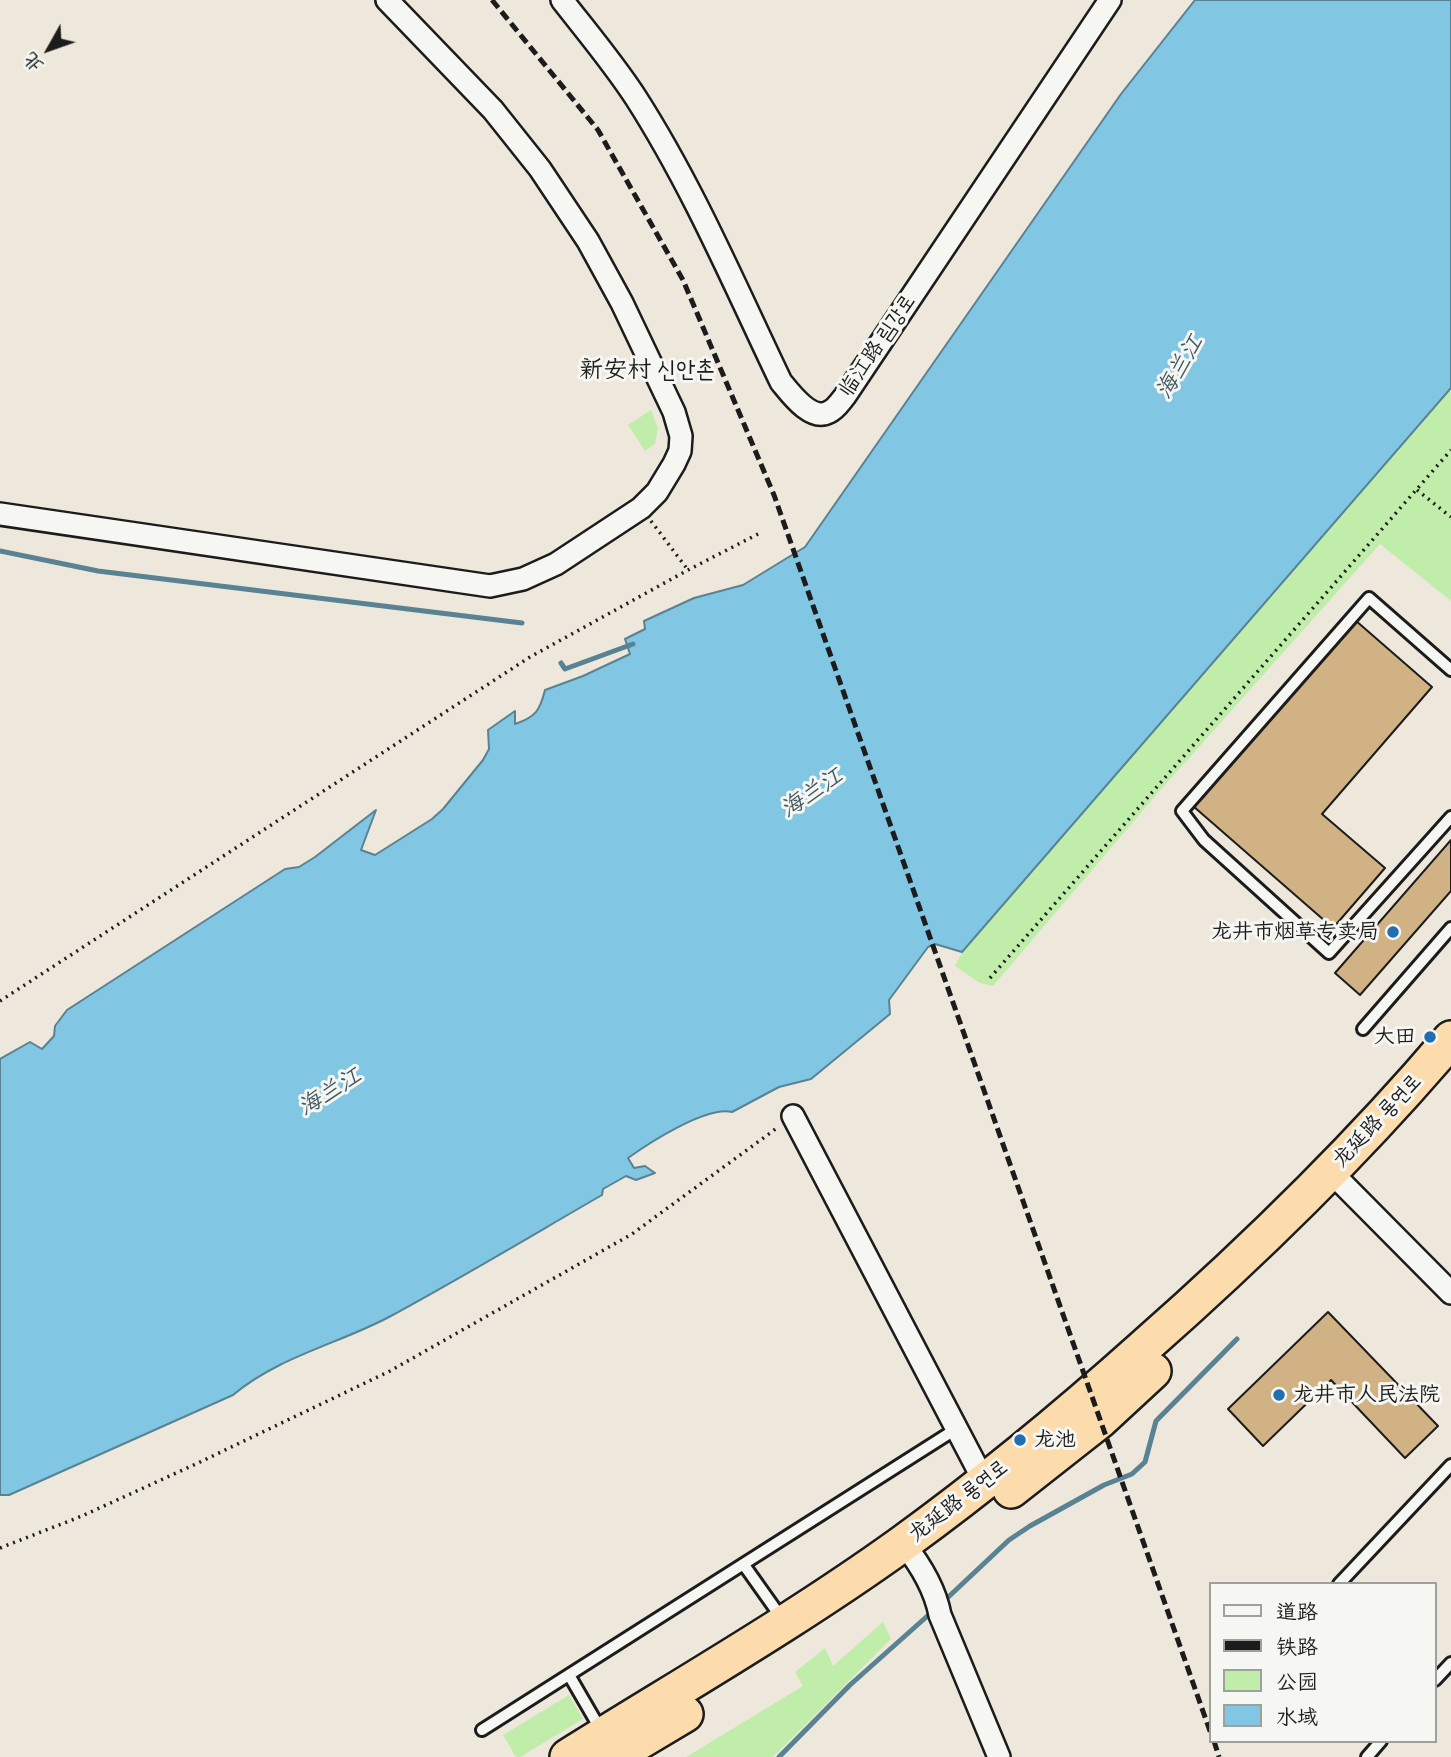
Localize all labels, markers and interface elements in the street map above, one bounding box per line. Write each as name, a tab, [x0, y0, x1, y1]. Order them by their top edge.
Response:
north arrow	[14, 14, 84, 84]
text: 北	[18, 48, 48, 78]
street label: 临江路 림강로	[833, 290, 921, 402]
water label: 海兰江	[1150, 330, 1210, 404]
district label: 新安村 신안촌	[579, 356, 715, 384]
water label: 海兰江	[776, 762, 848, 824]
place label: 龙井市烟草专卖局	[1211, 919, 1379, 945]
marker: 龙井市烟草专卖局	[1385, 924, 1401, 940]
place label: 大田	[1374, 1024, 1416, 1050]
marker: 大田	[1422, 1029, 1438, 1045]
water label: 海兰江	[293, 1062, 367, 1122]
street label: 龙延路 룡연로	[1327, 1069, 1427, 1173]
place label: 龙井市人民法院	[1293, 1382, 1440, 1408]
marker: 龙井市人民法院	[1271, 1387, 1287, 1403]
place label: 龙池	[1034, 1427, 1076, 1453]
marker: 龙池	[1012, 1432, 1028, 1448]
street label: 龙延路 룡연로	[903, 1455, 1013, 1547]
legend	[1210, 1582, 1437, 1743]
text: 道路	[1276, 1598, 1318, 1625]
text: 铁路	[1276, 1633, 1318, 1660]
text: 公园	[1276, 1668, 1318, 1695]
text: 水域	[1276, 1703, 1318, 1730]

